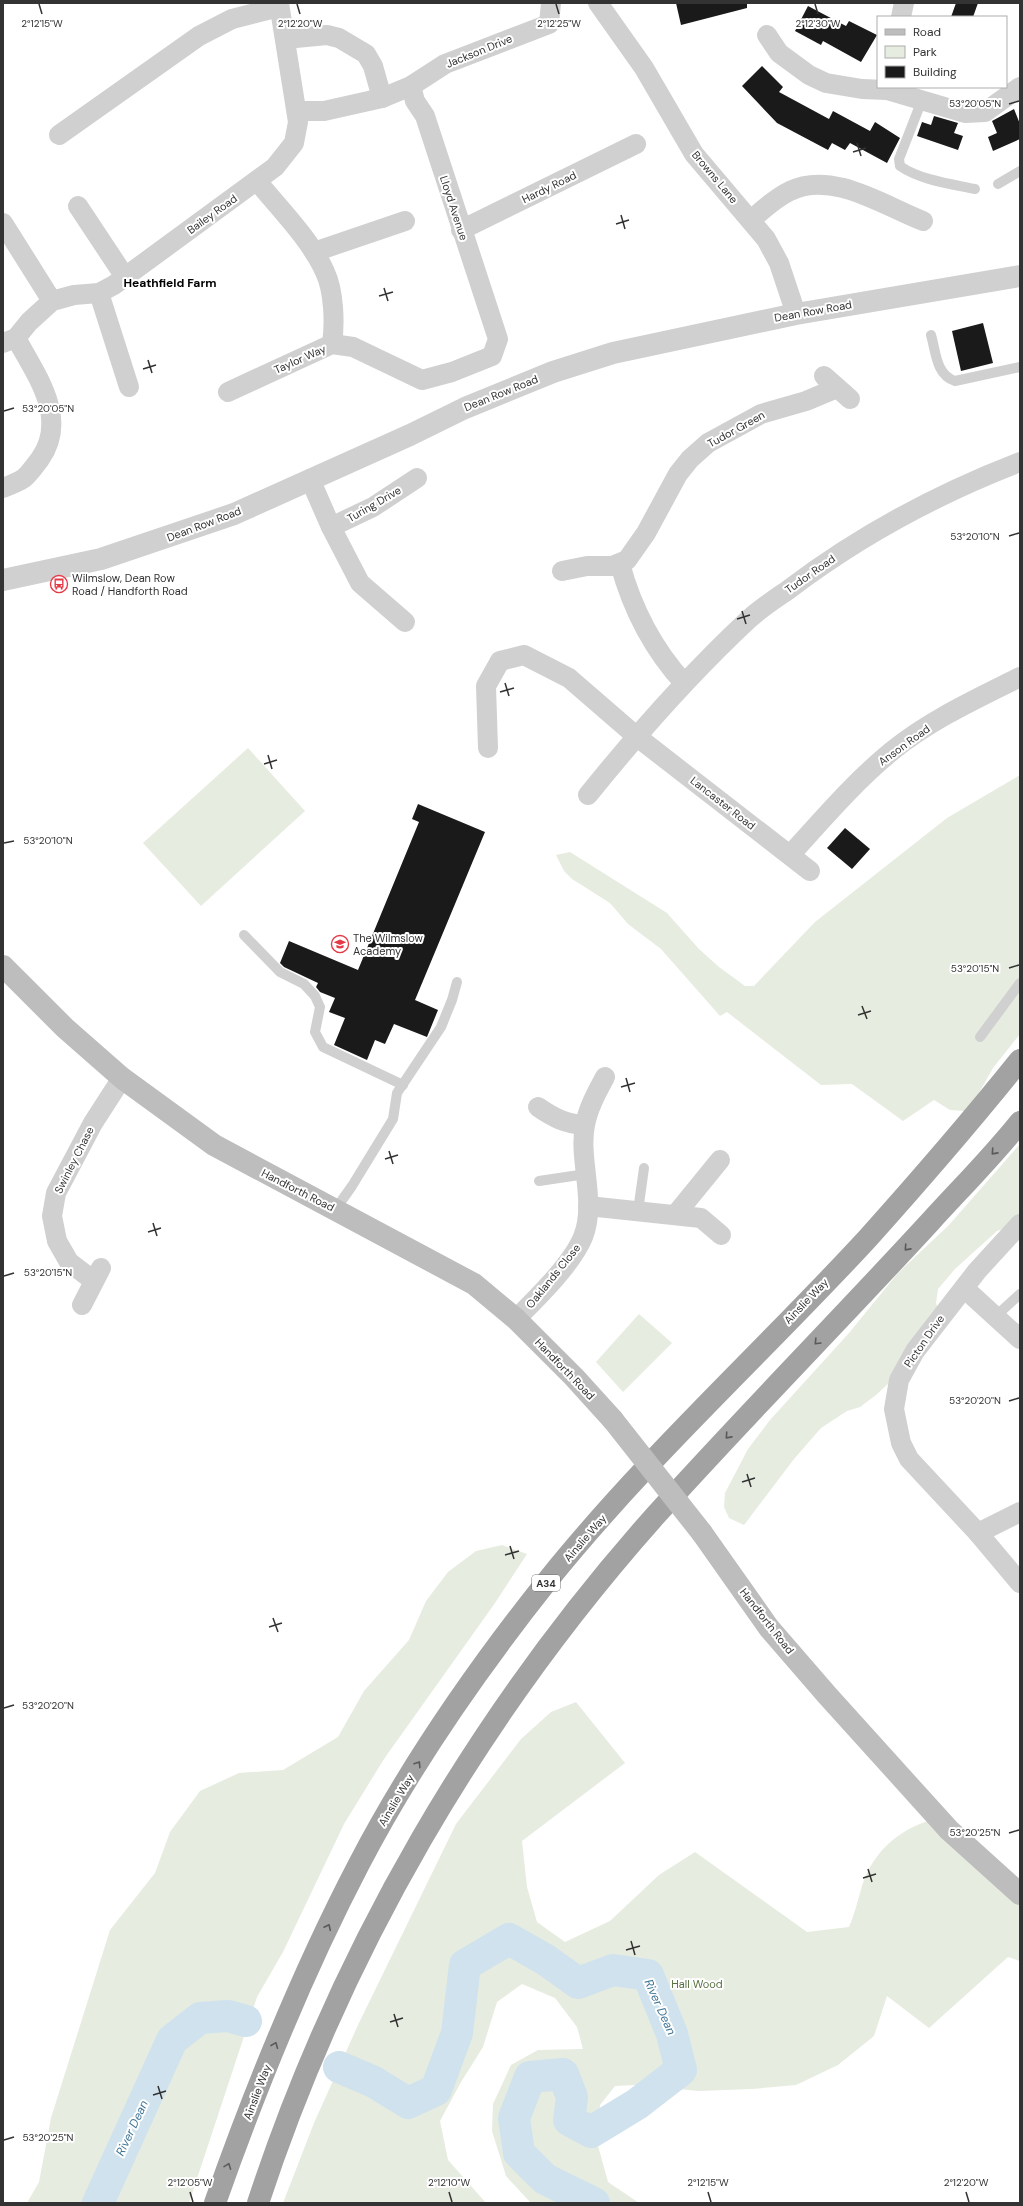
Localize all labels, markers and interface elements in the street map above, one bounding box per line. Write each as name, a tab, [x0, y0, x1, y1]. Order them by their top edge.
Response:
legend	[877, 16, 1007, 88]
text: 2°12'15"W	[21, 17, 63, 30]
text: 2°12'20"W	[278, 17, 323, 30]
text: 2°12'25"W	[537, 17, 581, 30]
text: 2°12'30"W	[796, 17, 841, 30]
text: Road	[913, 24, 941, 40]
street label: Jackson Drive	[444, 31, 514, 71]
text: Park	[913, 44, 937, 60]
text: Building	[913, 64, 957, 80]
text: 53°20'05"N	[949, 97, 1001, 110]
street label: Browns Lane	[689, 148, 741, 206]
street label: Hardy Road	[519, 168, 579, 206]
street label: Lloyd Avenue	[437, 174, 471, 242]
street label: Bailey Road	[184, 191, 240, 237]
district label: Heathfield Farm	[123, 275, 217, 291]
street label: Dean Row Road	[773, 297, 853, 325]
street label: Taylor Way	[272, 341, 328, 377]
street label: Dean Row Road	[462, 372, 540, 414]
text: 53°20'05"N	[22, 402, 74, 415]
street label: Tudor Green	[705, 408, 767, 450]
street label: Turing Drive	[344, 483, 404, 525]
street label: Dean Row Road	[165, 503, 243, 545]
text: 53°20'10"N	[950, 530, 1000, 543]
street label: Tudor Road	[782, 552, 838, 596]
place label: Wilmslow, Dean Row Road / Handforth Road	[72, 571, 188, 598]
bus stop icon: Wilmslow, Dean Row Road / Handforth Road	[49, 574, 69, 594]
street label: Anson Road	[875, 721, 933, 768]
street label: Lancaster Road	[688, 773, 758, 833]
text: 53°20'10"N	[23, 834, 73, 847]
place label: The Wilmslow Academy	[353, 931, 424, 958]
school or university icon: The Wilmslow Academy	[330, 934, 350, 954]
text: 53°20'15"N	[951, 962, 999, 975]
street label: Swinley Chase	[51, 1124, 97, 1196]
one-way arrow	[992, 1147, 999, 1155]
street label: Handforth Road	[259, 1166, 337, 1214]
street label: Oaklands Close	[523, 1241, 583, 1311]
one-way arrow	[904, 1243, 911, 1250]
text: 53°20'15"N	[24, 1266, 72, 1279]
street label: Ainslie Way	[781, 1275, 831, 1327]
street label: Picton Drive	[901, 1312, 947, 1370]
street label: Handforth Road	[532, 1335, 598, 1403]
one-way arrow	[815, 1337, 822, 1345]
text: 53°20'20"N	[949, 1394, 1001, 1407]
one-way arrow	[726, 1432, 733, 1439]
street label: Ainslie Way	[561, 1511, 609, 1565]
road number: A34	[532, 1575, 560, 1591]
street label: Handforth Road	[737, 1585, 797, 1657]
text: 53°20'20"N	[22, 1699, 74, 1712]
one-way arrow	[413, 1761, 421, 1768]
street label: Ainslie Way	[375, 1771, 417, 1829]
text: 53°20'25"N	[949, 1826, 1001, 1839]
one-way arrow	[323, 1923, 331, 1931]
water label: River Dean	[641, 1976, 679, 2038]
park label: Hall Wood	[671, 1977, 723, 1991]
one-way arrow	[270, 2042, 278, 2050]
street label: Ainslie Way	[240, 2062, 274, 2122]
water label: River Dean	[112, 2097, 152, 2158]
text: 53°20'25"N	[22, 2131, 74, 2144]
one-way arrow	[224, 2163, 232, 2170]
text: 2°12'05"W	[167, 2176, 213, 2189]
text: 2°12'10"W	[428, 2176, 470, 2189]
text: 2°12'15"W	[687, 2176, 729, 2189]
text: 2°12'20"W	[944, 2176, 989, 2189]

